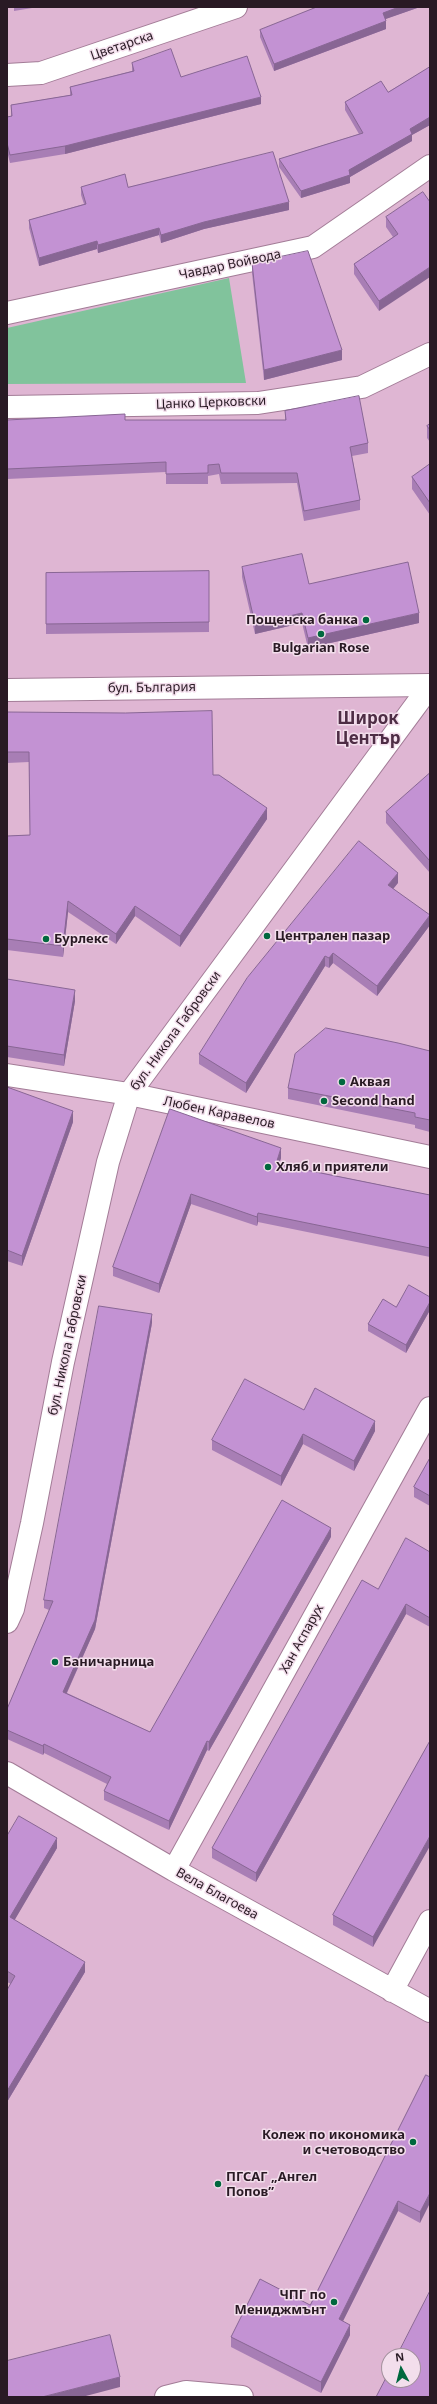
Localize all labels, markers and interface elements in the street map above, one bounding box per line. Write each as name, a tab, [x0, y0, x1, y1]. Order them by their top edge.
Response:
street label: Цветарска	[89, 28, 155, 64]
street label: Чавдар Войвода	[178, 247, 282, 283]
street label: Цанко Церковски	[156, 393, 266, 413]
place label: Пощенска банка	[246, 612, 358, 628]
marker: Пощенска банка	[361, 615, 371, 625]
marker: Bulgarian Rose	[316, 629, 326, 639]
place label: Bulgarian Rose	[272, 640, 370, 656]
street label: бул. България	[108, 679, 196, 697]
district label: Широк Център	[335, 709, 401, 749]
place label: Централен пазар	[275, 928, 390, 944]
place label: Бурлекс	[54, 931, 108, 947]
marker: Централен пазар	[262, 931, 272, 941]
marker: Бурлекс	[41, 934, 51, 944]
street label: бул. Никола Габровски	[127, 968, 225, 1094]
place label: Аквая	[350, 1074, 390, 1090]
marker: Аквая	[337, 1077, 347, 1087]
place label: Second hand	[332, 1093, 415, 1109]
street label: Любен Каравелов	[162, 1094, 276, 1132]
marker: Second hand	[319, 1096, 329, 1106]
place label: Хляб и приятели	[276, 1159, 388, 1175]
marker: Хляб и приятели	[263, 1162, 273, 1172]
street label: бул. Никола Габровски	[45, 1273, 91, 1417]
street label: Хан Аспарух	[277, 1602, 327, 1676]
place label: Баничарница	[63, 1654, 154, 1670]
marker: Баничарница	[50, 1657, 60, 1667]
street label: Вела Благоева	[173, 1865, 261, 1923]
place label: Колеж по икономика и счетоводство	[262, 2127, 405, 2158]
marker: Колеж по икономика и счетоводство	[408, 2137, 418, 2147]
place label: ПГСАГ „Ангел Попов”	[226, 2169, 317, 2200]
marker: ПГСАГ „Ангел Попов”	[213, 2179, 223, 2189]
place label: ЧПГ по Мениджмънт	[235, 2287, 326, 2318]
marker: ЧПГ по Мениджмънт	[329, 2297, 339, 2307]
north arrow	[381, 2348, 421, 2388]
text: N	[394, 2349, 405, 2365]

